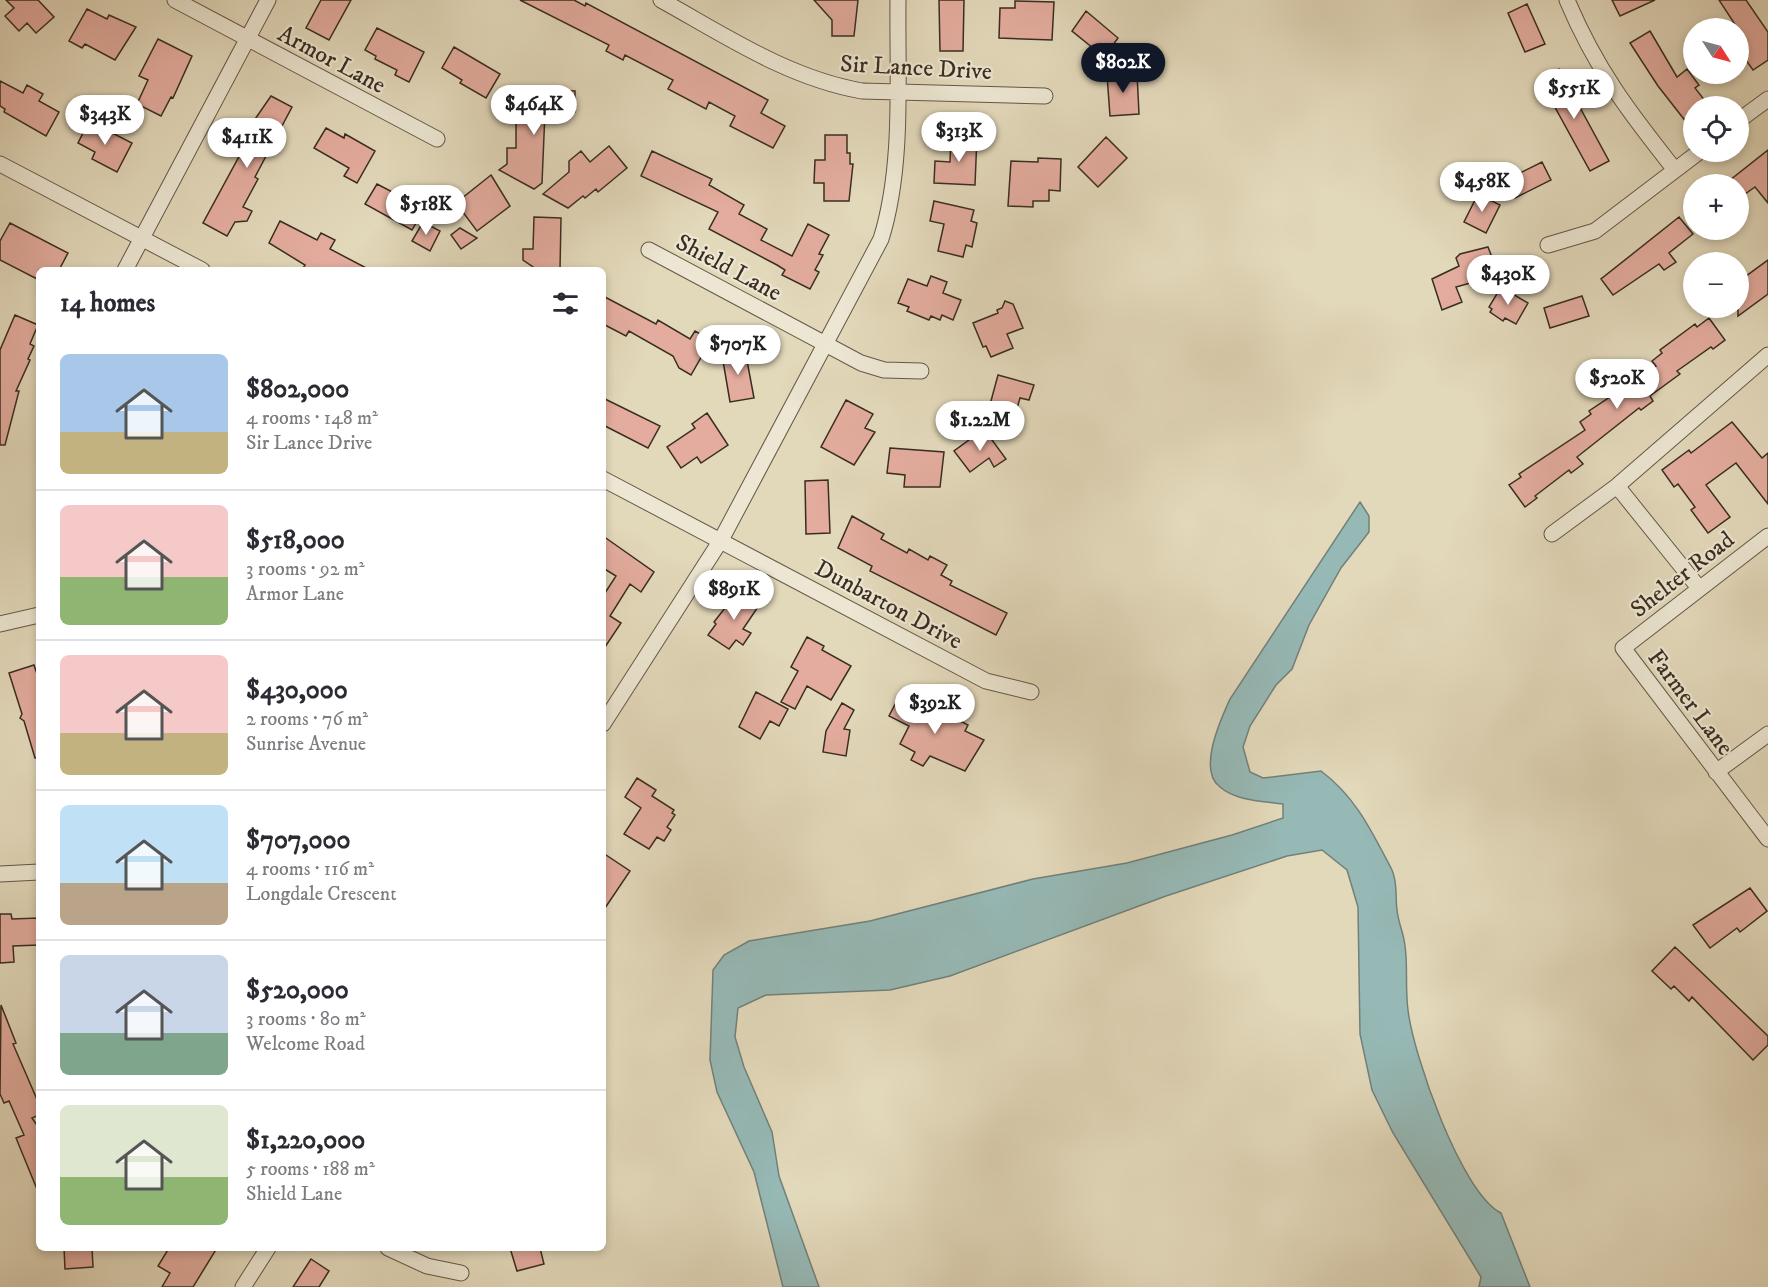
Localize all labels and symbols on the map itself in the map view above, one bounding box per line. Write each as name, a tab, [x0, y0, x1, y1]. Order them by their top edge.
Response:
north arrow	[1683, 18, 1749, 84]
street label: Armor Lane	[273, 19, 391, 101]
pin: $802K	[1081, 43, 1165, 94]
street label: Sir Lance Drive	[839, 49, 993, 87]
pin: $551K	[1532, 69, 1616, 120]
pin: $464K	[492, 85, 576, 136]
pin: $343K	[63, 95, 147, 146]
pin: $313K	[917, 112, 1001, 163]
pin: $411K	[205, 118, 289, 169]
pin: $458K	[1440, 162, 1524, 213]
pin: $518K	[384, 185, 468, 236]
street label: Shield Lane	[670, 228, 787, 308]
pin: $430K	[1466, 255, 1550, 306]
pin: $707K	[696, 325, 780, 376]
pin: $520K	[1575, 359, 1659, 410]
pin: $1.22M	[931, 401, 1029, 452]
street label: Shelter Road	[1625, 525, 1741, 625]
street label: Dunbarton Drive	[810, 553, 968, 656]
pin: $891K	[692, 570, 776, 621]
street label: Farmer Lane	[1641, 644, 1740, 762]
pin: $392K	[893, 684, 977, 735]

